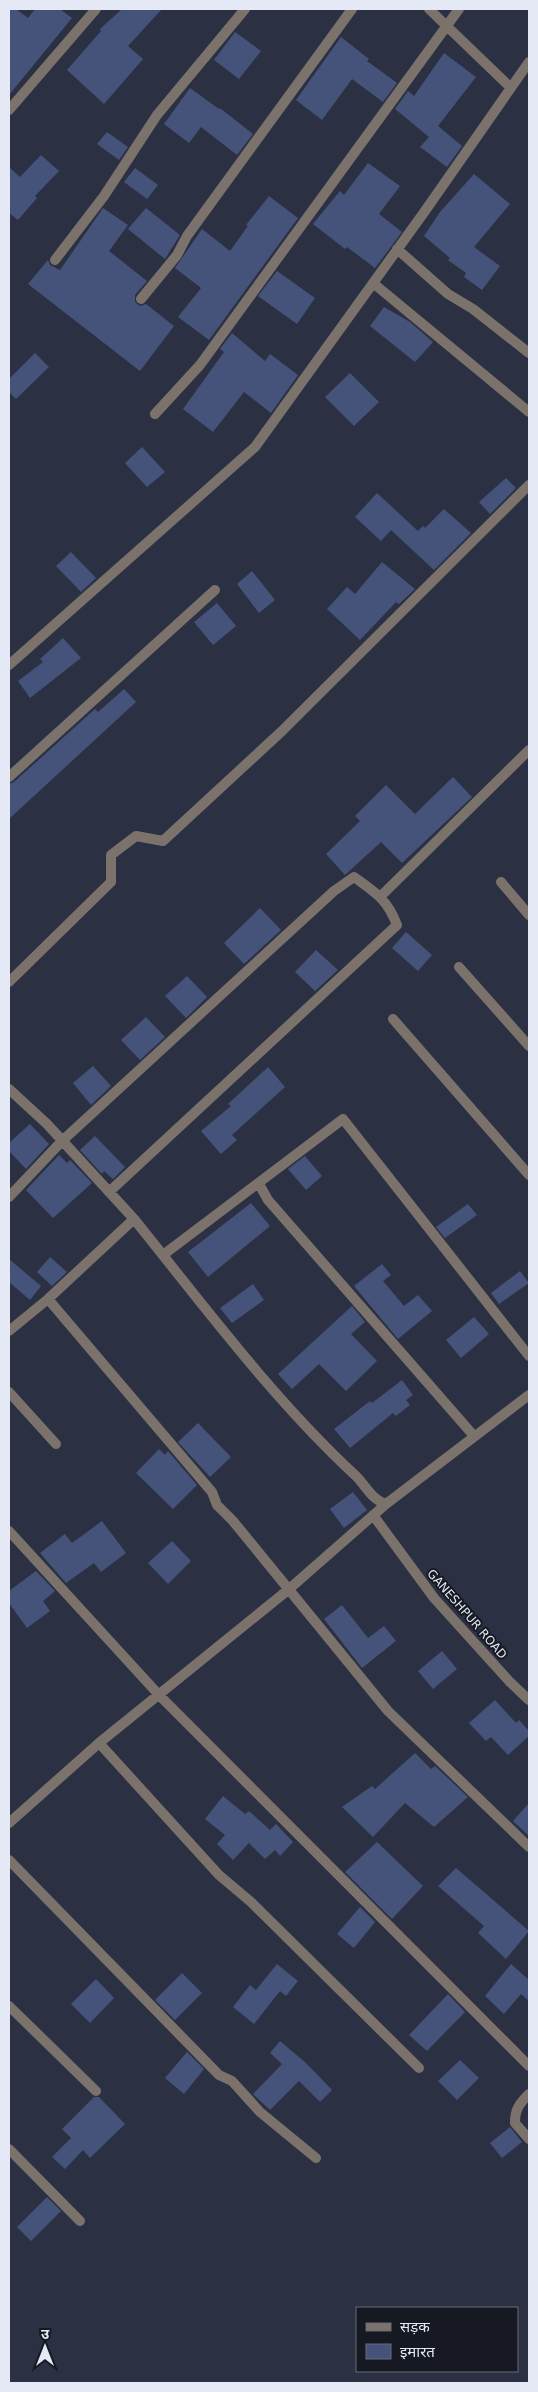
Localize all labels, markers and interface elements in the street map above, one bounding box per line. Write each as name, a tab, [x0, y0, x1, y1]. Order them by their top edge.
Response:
street label: GANESHPUR ROAD	[424, 1566, 510, 1662]
legend	[356, 2307, 518, 2372]
text: सड़क	[400, 2318, 430, 2336]
north arrow	[20, 2322, 70, 2372]
text: उ	[41, 2326, 50, 2342]
text: इमारत	[400, 2343, 435, 2361]

